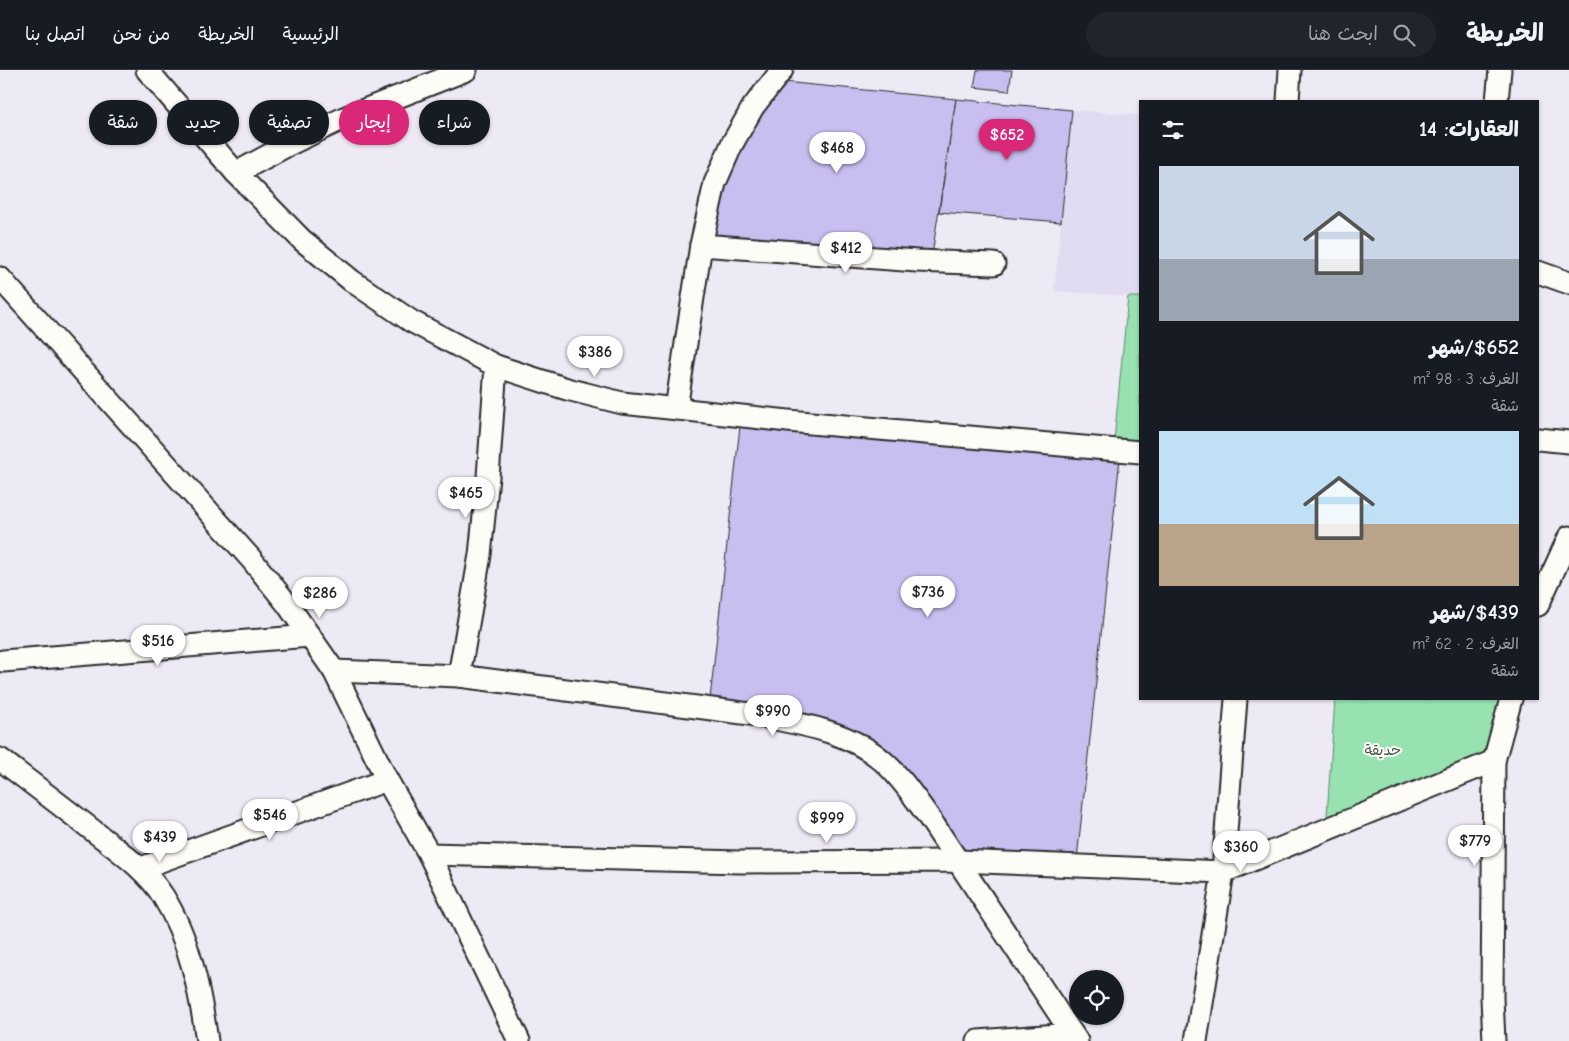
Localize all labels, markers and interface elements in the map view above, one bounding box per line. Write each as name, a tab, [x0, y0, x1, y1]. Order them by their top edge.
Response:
search box	[1086, 12, 1436, 57]
text: الخريطة	[1466, 19, 1544, 47]
icon: search	[1390, 21, 1418, 49]
text: ابحث هنا	[1308, 23, 1378, 45]
text: اتصل بنا	[25, 24, 85, 45]
text: من نحن	[113, 24, 170, 45]
text: الخريطة	[198, 24, 254, 45]
text: الرئيسية	[282, 24, 339, 45]
chip: شقة	[89, 100, 157, 145]
chip: جديد	[167, 100, 239, 145]
chip: تصفية	[249, 100, 329, 145]
chip: إيجار	[339, 100, 409, 145]
chip: شراء	[419, 100, 490, 145]
icon: filters	[1159, 116, 1187, 144]
text: العقارات: 14	[1419, 117, 1519, 141]
pin: $652	[977, 118, 1037, 161]
text: $652	[990, 126, 1024, 144]
pin: $468	[807, 132, 867, 174]
text: $468	[820, 139, 854, 157]
icon: home	[1294, 198, 1384, 288]
pin: $412	[816, 232, 876, 274]
text: $412	[830, 239, 862, 257]
text: $652/شهر	[1430, 335, 1519, 359]
pin: $386	[565, 336, 625, 378]
text: $386	[578, 343, 612, 361]
text: الغرف: 3 · 98 m²	[1413, 370, 1519, 388]
text: شقة	[1491, 397, 1519, 415]
icon: home	[1294, 463, 1384, 553]
pin: $465	[436, 476, 496, 519]
text: $465	[449, 484, 483, 502]
pin: $286	[290, 576, 350, 619]
pin: $736	[898, 576, 958, 618]
text: $736	[911, 583, 945, 601]
text: $286	[303, 584, 337, 602]
text: $439/شهر	[1431, 600, 1519, 624]
pin: $516	[128, 624, 188, 667]
text: $516	[142, 632, 174, 650]
text: الغرف: 2 · 62 m²	[1412, 635, 1519, 653]
text: شقة	[1491, 662, 1519, 680]
pin: $990	[743, 694, 803, 737]
text: $990	[755, 702, 791, 720]
park label: حديقة	[1365, 741, 1401, 759]
pin: $546	[240, 798, 300, 841]
pin: $999	[797, 802, 857, 844]
text: $546	[253, 806, 287, 824]
text: $999	[810, 809, 844, 827]
pin: $439	[130, 820, 190, 863]
pin: $779	[1445, 824, 1505, 867]
text: $439	[143, 828, 177, 846]
pin: $360	[1211, 830, 1271, 873]
text: $779	[1459, 832, 1491, 850]
text: $360	[1223, 838, 1259, 856]
map controls	[1069, 970, 1124, 1025]
button: locate	[1069, 970, 1124, 1025]

